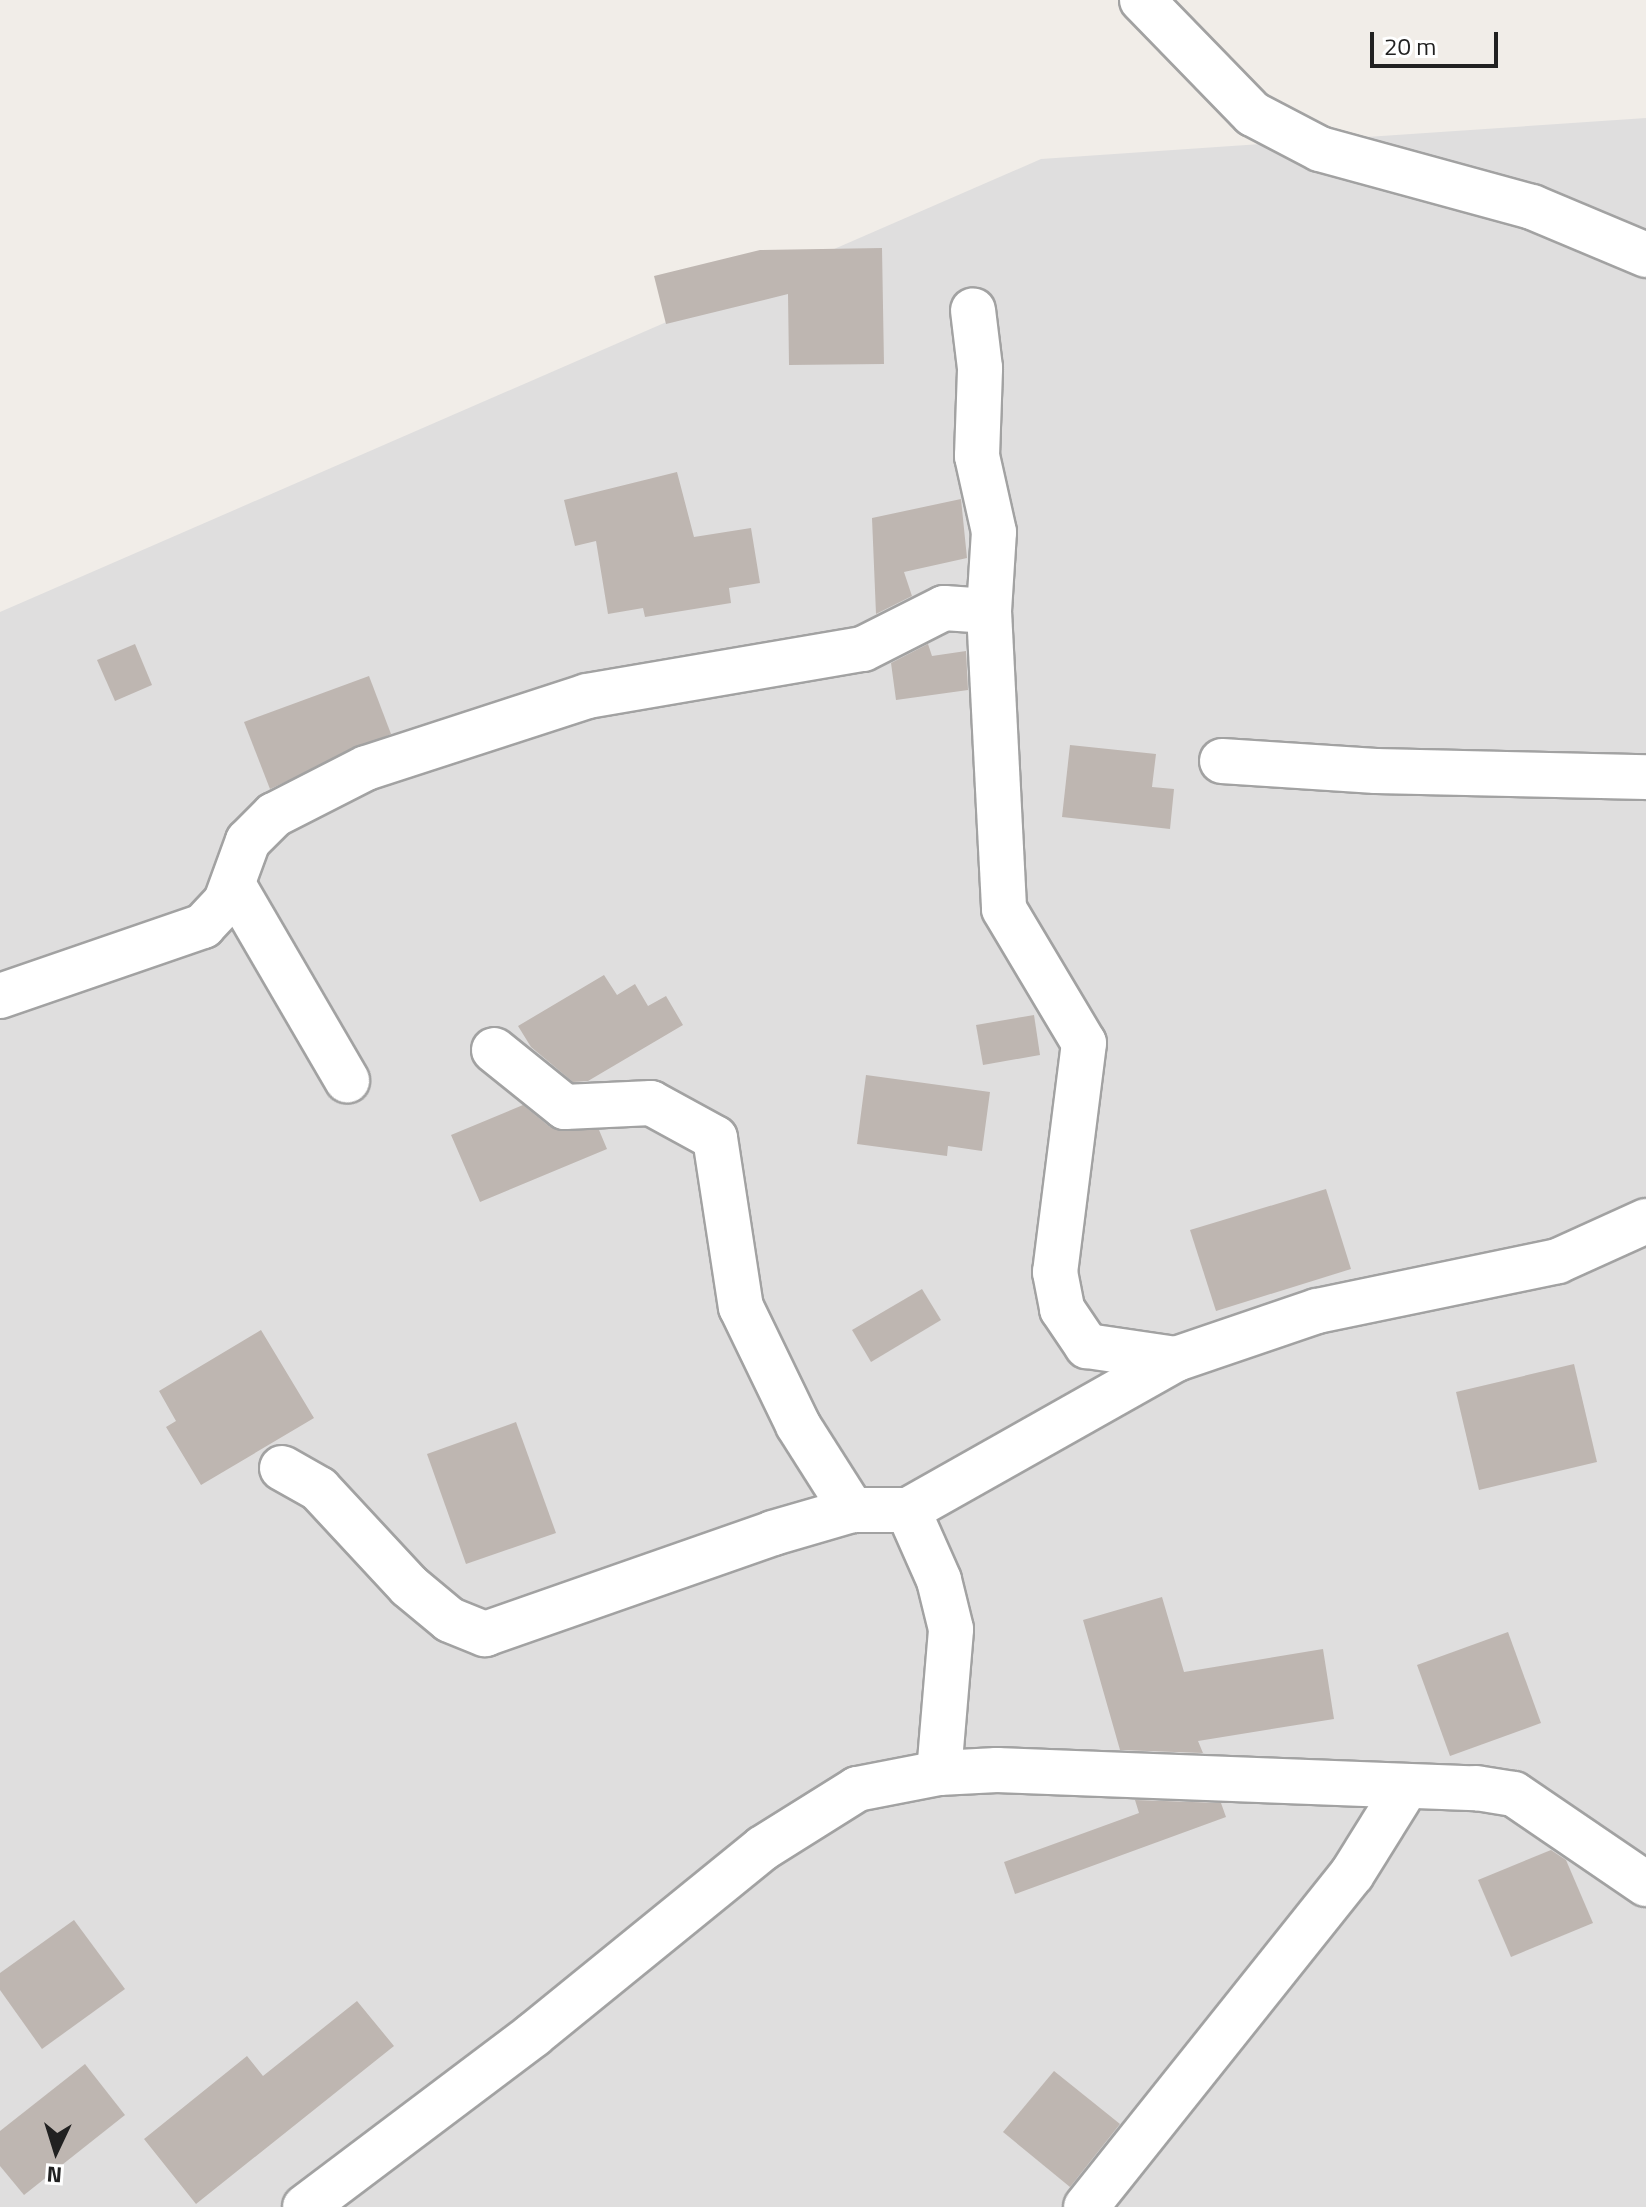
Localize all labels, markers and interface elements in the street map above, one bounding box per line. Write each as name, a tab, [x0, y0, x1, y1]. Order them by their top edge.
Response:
scale bar	[1374, 16, 1502, 66]
text: 20 m	[1384, 28, 1436, 64]
north arrow	[16, 2111, 96, 2191]
text: N	[46, 2157, 63, 2192]

